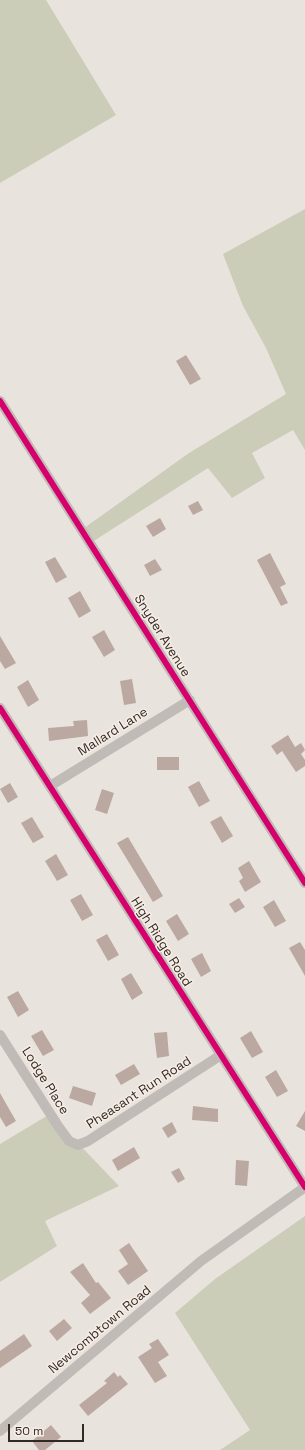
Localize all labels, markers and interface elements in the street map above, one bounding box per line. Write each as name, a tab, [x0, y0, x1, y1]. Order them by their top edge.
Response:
street label: Snyder Avenue	[130, 592, 194, 680]
street label: Mallard Lane	[75, 704, 151, 760]
street label: High Ridge Road	[127, 894, 195, 990]
street label: Lodge Place	[18, 1044, 72, 1118]
street label: Pheasant Run Road	[84, 1053, 194, 1133]
street label: Newcombtown Road	[46, 1283, 154, 1377]
scale bar	[10, 1416, 86, 1442]
text: 50 m	[15, 1423, 43, 1439]

